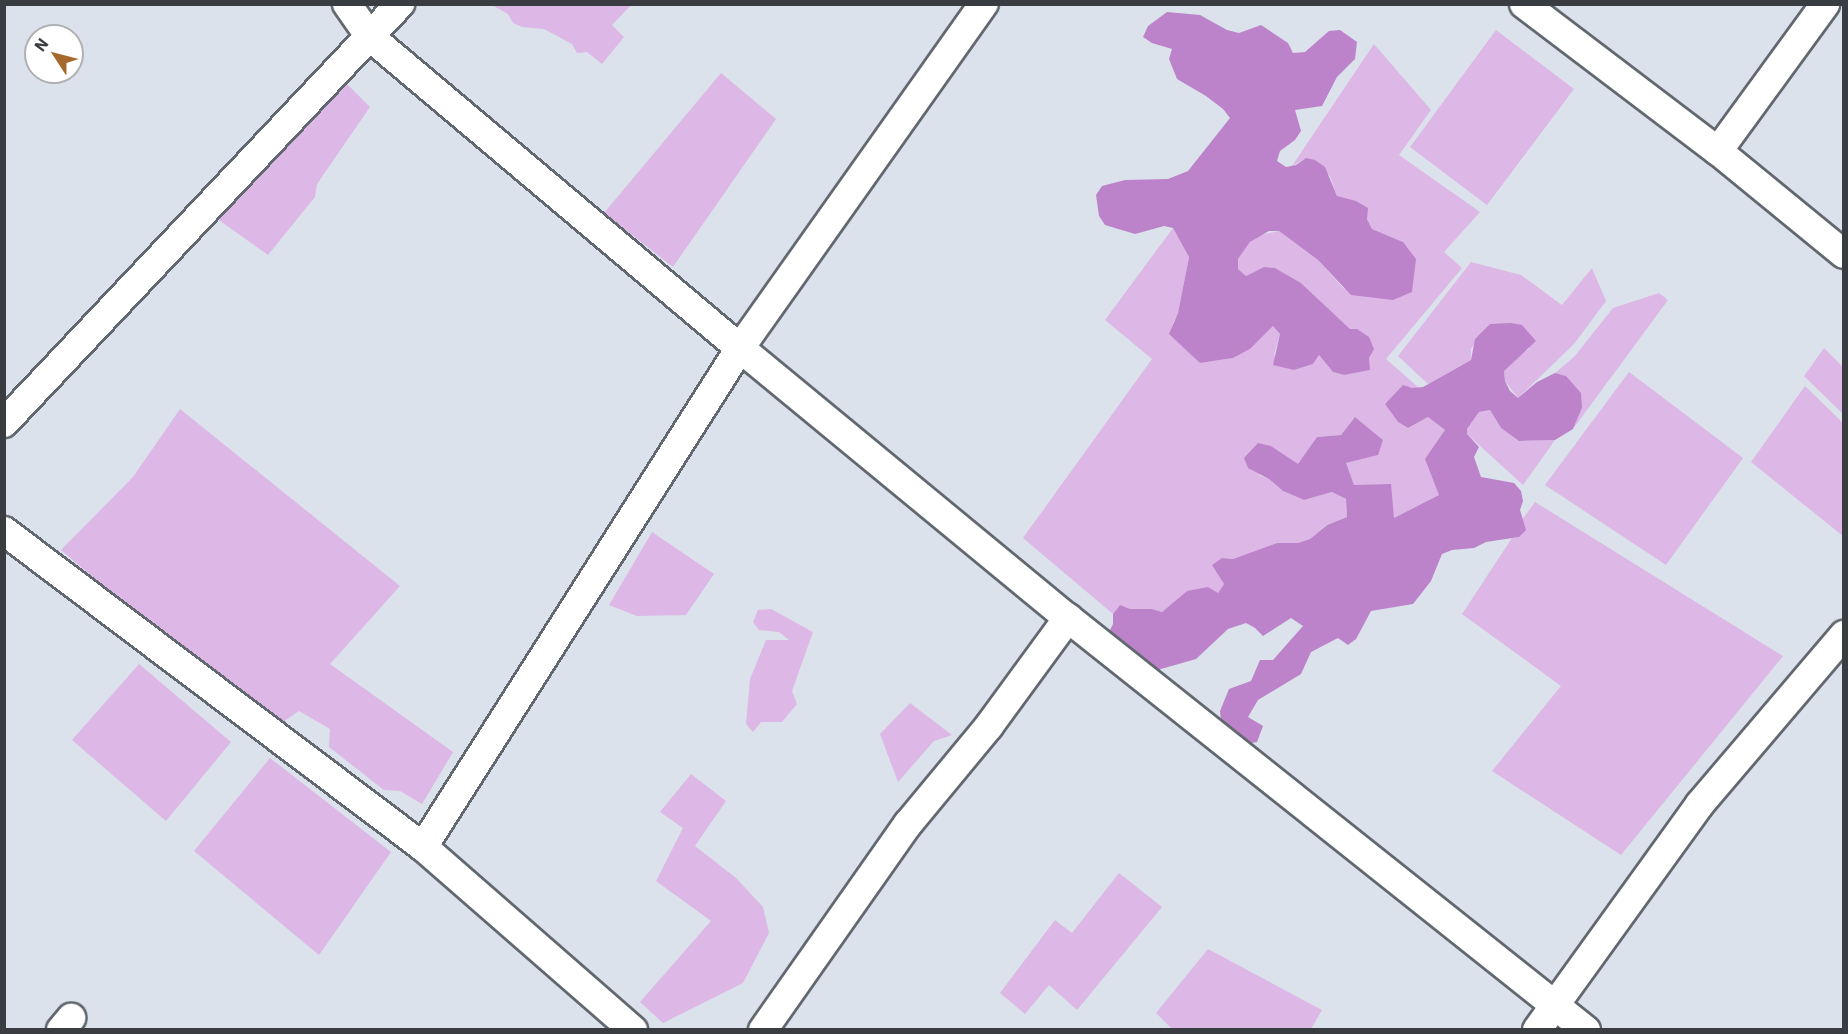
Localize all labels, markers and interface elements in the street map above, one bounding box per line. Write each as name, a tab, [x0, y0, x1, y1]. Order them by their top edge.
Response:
north arrow	[24, 24, 84, 84]
text: N	[30, 34, 53, 55]

